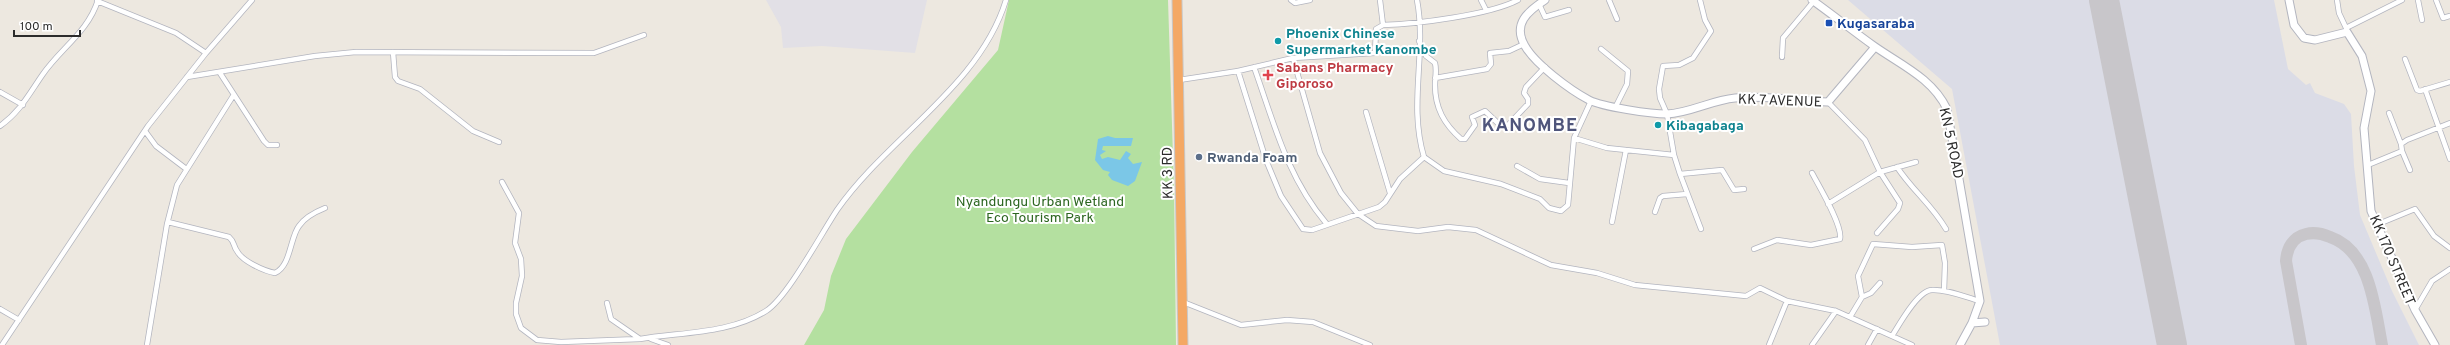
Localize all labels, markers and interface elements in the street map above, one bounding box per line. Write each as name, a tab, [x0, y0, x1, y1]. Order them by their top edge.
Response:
scale bar	[14, 12, 80, 38]
place label: Kugasaraba	[1837, 16, 1915, 33]
marker: Kugasaraba	[1824, 18, 1834, 28]
text: 100 m	[20, 19, 53, 35]
place label: Phoenix Chinese Supermarket Kanombe	[1286, 26, 1437, 59]
marker: Phoenix Chinese Supermarket Kanombe	[1273, 36, 1283, 46]
place label: Sabans Pharmacy Giporoso	[1276, 60, 1393, 93]
marker: Sabans Pharmacy Giporoso	[1263, 70, 1273, 80]
street label: KK 7 AVENUE	[1738, 92, 1822, 111]
street label: KN 5 ROAD	[1935, 106, 1966, 180]
district label: KANOMBE	[1482, 115, 1578, 138]
place label: Kibagabaga	[1666, 118, 1744, 135]
marker: Kibagabaga	[1653, 120, 1663, 130]
street label: KK 3 RD	[1160, 147, 1177, 199]
place label: Rwanda Foam	[1207, 150, 1297, 167]
marker: Rwanda Foam	[1194, 152, 1204, 162]
park label: Nyandungu Urban Wetland Eco Tourism Park	[956, 194, 1124, 227]
street label: KK 170 STREET	[2365, 213, 2418, 308]

